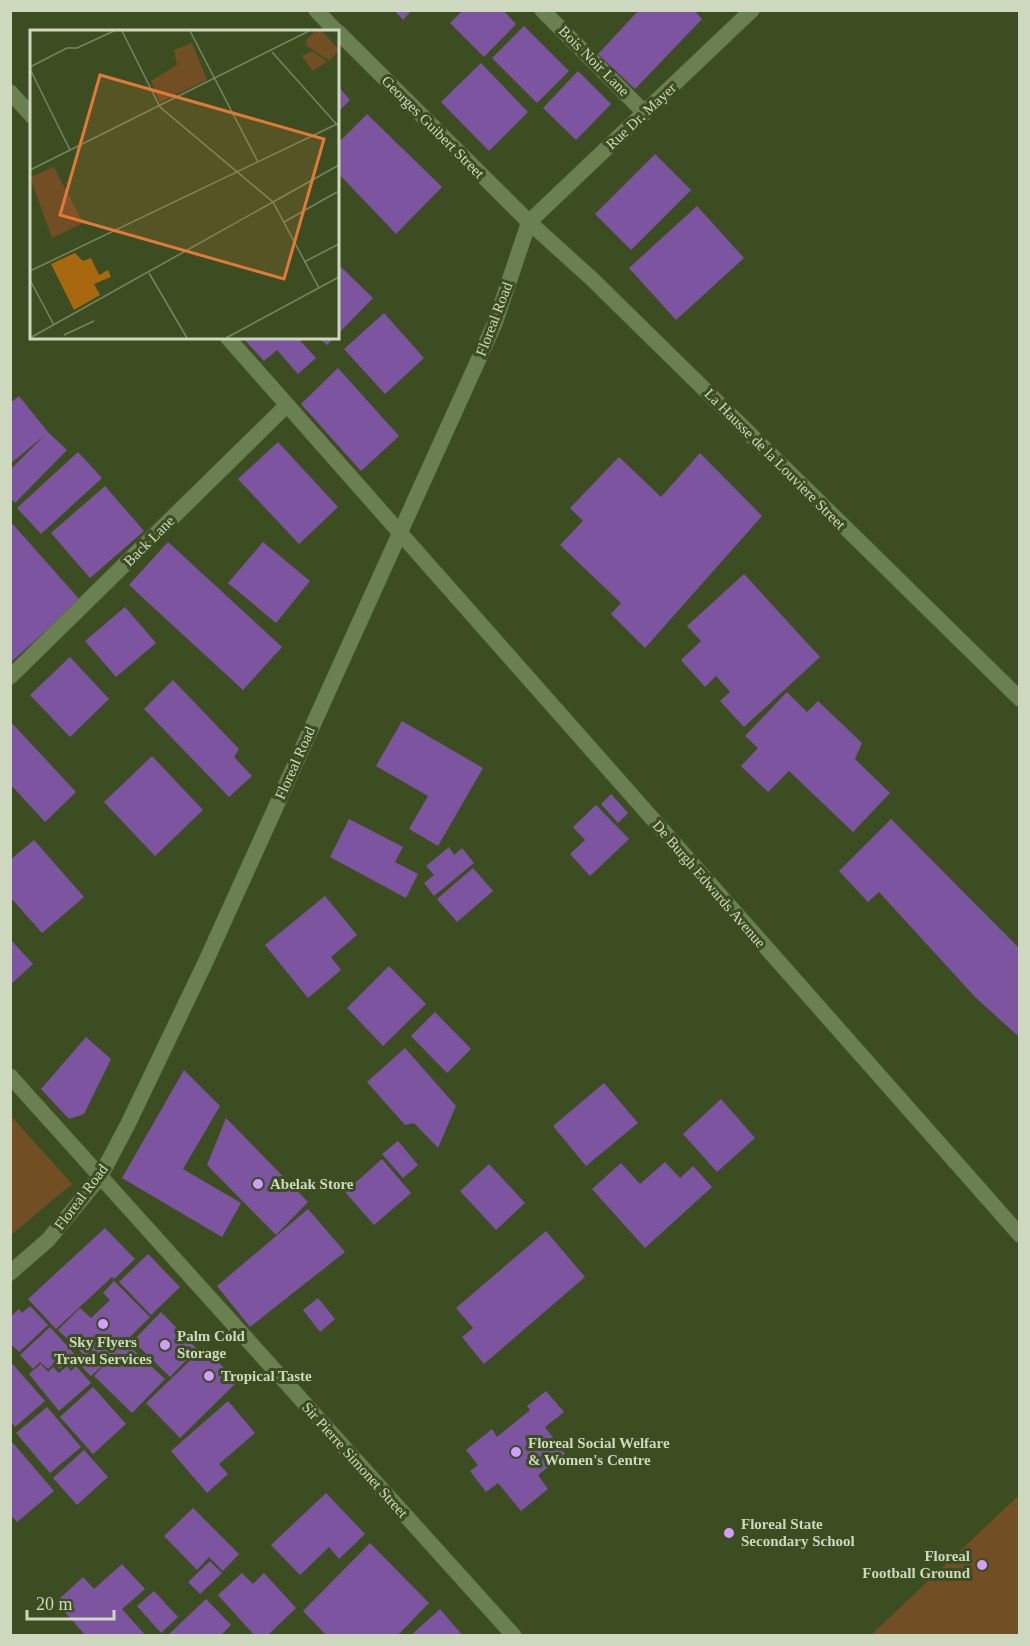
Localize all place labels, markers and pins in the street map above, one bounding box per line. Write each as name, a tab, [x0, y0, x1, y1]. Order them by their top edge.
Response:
place label: Abelak Store	[270, 1176, 354, 1192]
marker: Abelak Store	[251, 1177, 265, 1191]
marker: Sky Flyers Travel Services	[96, 1317, 110, 1331]
place label: Palm Cold Storage	[177, 1328, 246, 1361]
place label: Sky Flyers Travel Services	[54, 1334, 152, 1367]
marker: Palm Cold Storage	[158, 1338, 172, 1352]
place label: Tropical Taste	[221, 1368, 312, 1384]
marker: Tropical Taste	[202, 1369, 216, 1383]
place label: Floreal Social Welfare & Women's Centre	[528, 1435, 670, 1468]
marker: Floreal Social Welfare & Women's Centre	[509, 1445, 523, 1459]
place label: Floreal State Secondary School	[741, 1516, 855, 1549]
marker: Floreal State Secondary School	[722, 1526, 736, 1540]
place label: Floreal Football Ground	[862, 1548, 971, 1581]
marker: Floreal Football Ground	[975, 1558, 989, 1572]

